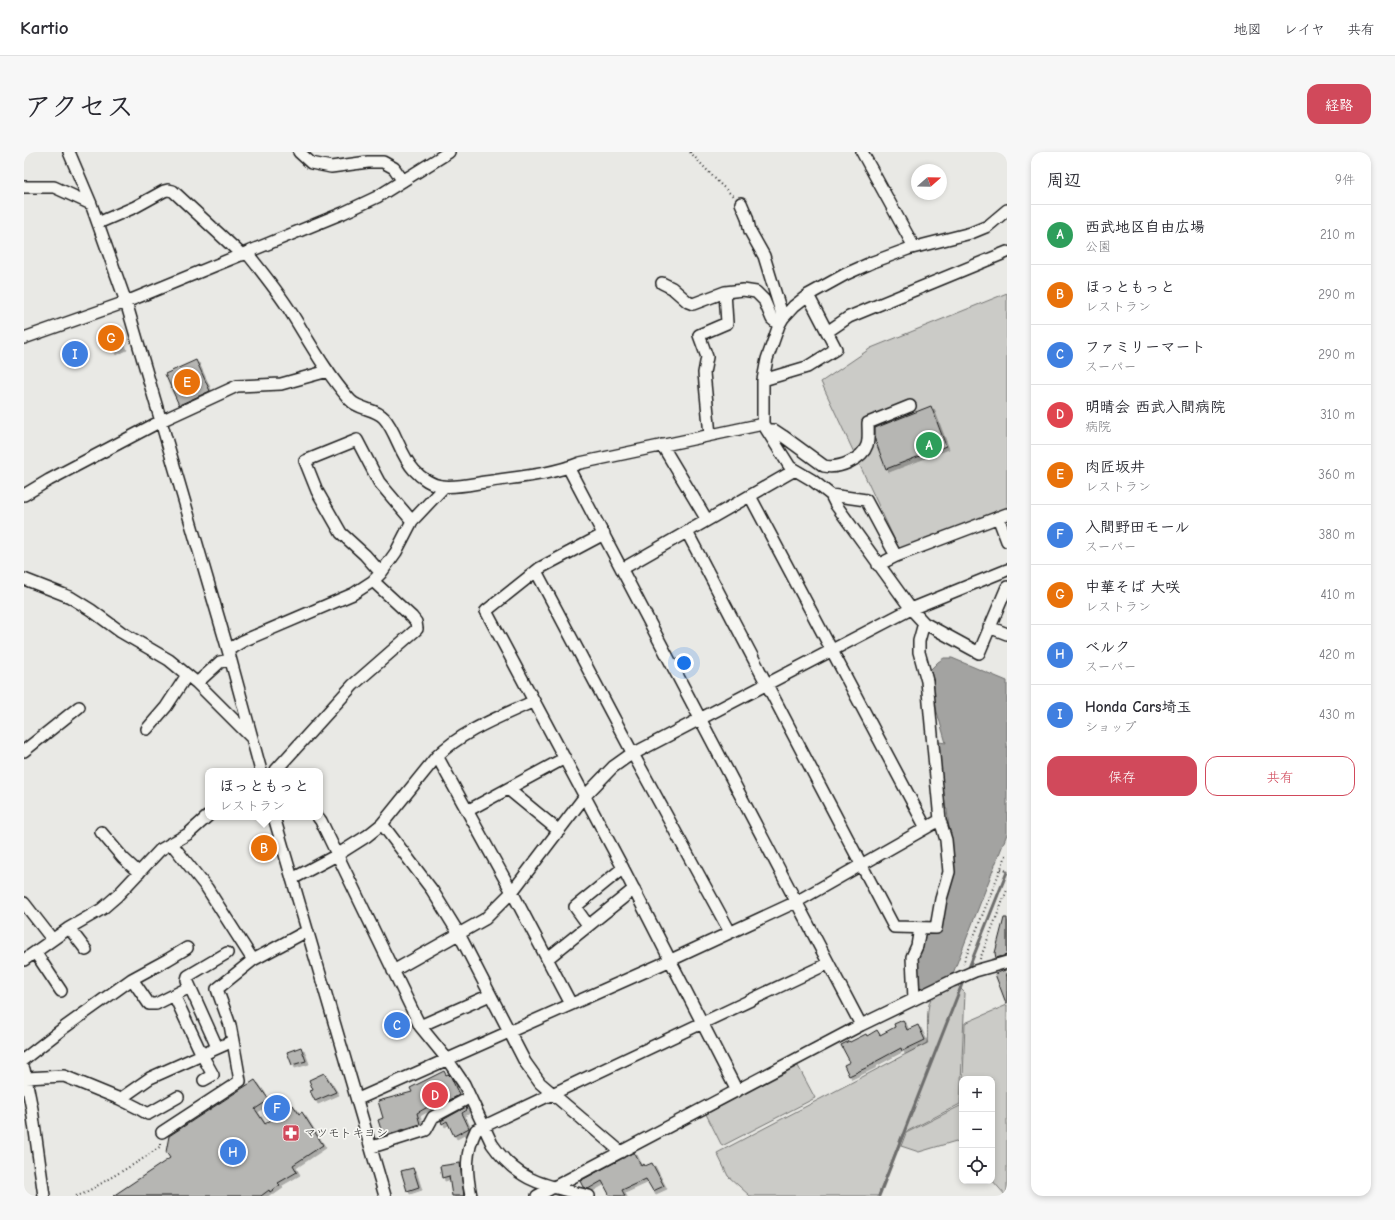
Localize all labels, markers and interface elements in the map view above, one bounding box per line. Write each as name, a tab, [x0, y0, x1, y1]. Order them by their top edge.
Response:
text: Kartio	[20, 17, 69, 39]
text: 地図	[1234, 21, 1262, 38]
text: レイヤ	[1284, 21, 1325, 38]
text: 共有	[1347, 21, 1375, 38]
button: 経路	[1307, 84, 1371, 124]
text: アクセス	[24, 91, 134, 123]
north arrow	[911, 164, 947, 200]
text: 周辺	[1047, 171, 1081, 190]
text: 9件	[1335, 172, 1355, 187]
text: 西武地区自由広場	[1085, 218, 1205, 236]
text: A	[1056, 227, 1064, 242]
text: 210 m	[1320, 227, 1355, 242]
text: 公園	[1085, 239, 1111, 254]
text: ほっともっと	[1085, 278, 1175, 296]
text: B	[1056, 287, 1064, 302]
text: 290 m	[1318, 287, 1355, 302]
text: レストラン	[1085, 299, 1151, 314]
pin: G	[98, 323, 124, 353]
text: ファミリーマート	[1085, 338, 1206, 356]
pin: I	[62, 339, 88, 369]
text: C	[1056, 347, 1064, 362]
text: 290 m	[1318, 347, 1355, 362]
text: スーパー	[1085, 359, 1136, 374]
pin: E	[174, 367, 200, 397]
text: 明晴会 西武入間病院	[1085, 398, 1225, 416]
text: D	[1056, 407, 1064, 422]
text: 310 m	[1320, 407, 1355, 422]
text: 病院	[1085, 419, 1111, 434]
pin: A	[916, 430, 942, 460]
text: 肉匠坂井	[1085, 458, 1145, 476]
text: E	[1056, 467, 1064, 482]
text: 360 m	[1318, 467, 1355, 482]
text: レストラン	[1085, 479, 1151, 494]
text: 入間野田モール	[1085, 518, 1189, 536]
text: F	[1056, 527, 1064, 542]
text: 380 m	[1319, 527, 1355, 542]
text: スーパー	[1085, 539, 1136, 554]
text: 中華そば 大咲	[1085, 578, 1180, 596]
text: G	[1055, 587, 1065, 602]
text: 410 m	[1321, 587, 1355, 602]
text: レストラン	[1085, 599, 1151, 614]
text: ベルク	[1085, 638, 1130, 656]
text: H	[1055, 647, 1065, 662]
text: 420 m	[1319, 647, 1355, 662]
your location	[674, 653, 694, 673]
text: スーパー	[1085, 659, 1136, 674]
text: Honda Cars埼玉	[1085, 698, 1191, 716]
text: I	[1057, 707, 1063, 722]
text: 430 m	[1319, 707, 1355, 722]
text: ショップ	[1085, 719, 1136, 734]
button: 保存	[1047, 756, 1197, 796]
button: 共有	[1205, 756, 1355, 796]
popup	[205, 768, 323, 820]
text: ほっともっと	[219, 777, 309, 795]
text: レストラン	[219, 798, 285, 813]
pin: B	[251, 833, 277, 863]
pin: C	[384, 1010, 410, 1040]
map controls	[959, 1076, 995, 1184]
button: +	[959, 1076, 995, 1112]
pin: D	[422, 1080, 448, 1110]
pin: F	[264, 1093, 290, 1123]
button: −	[959, 1112, 995, 1148]
pharmacy icon: マツモトキヨシ	[281, 1123, 301, 1143]
place label: マツモトキヨシ	[304, 1126, 388, 1140]
pin: H	[220, 1137, 246, 1167]
button: locate	[959, 1148, 995, 1184]

